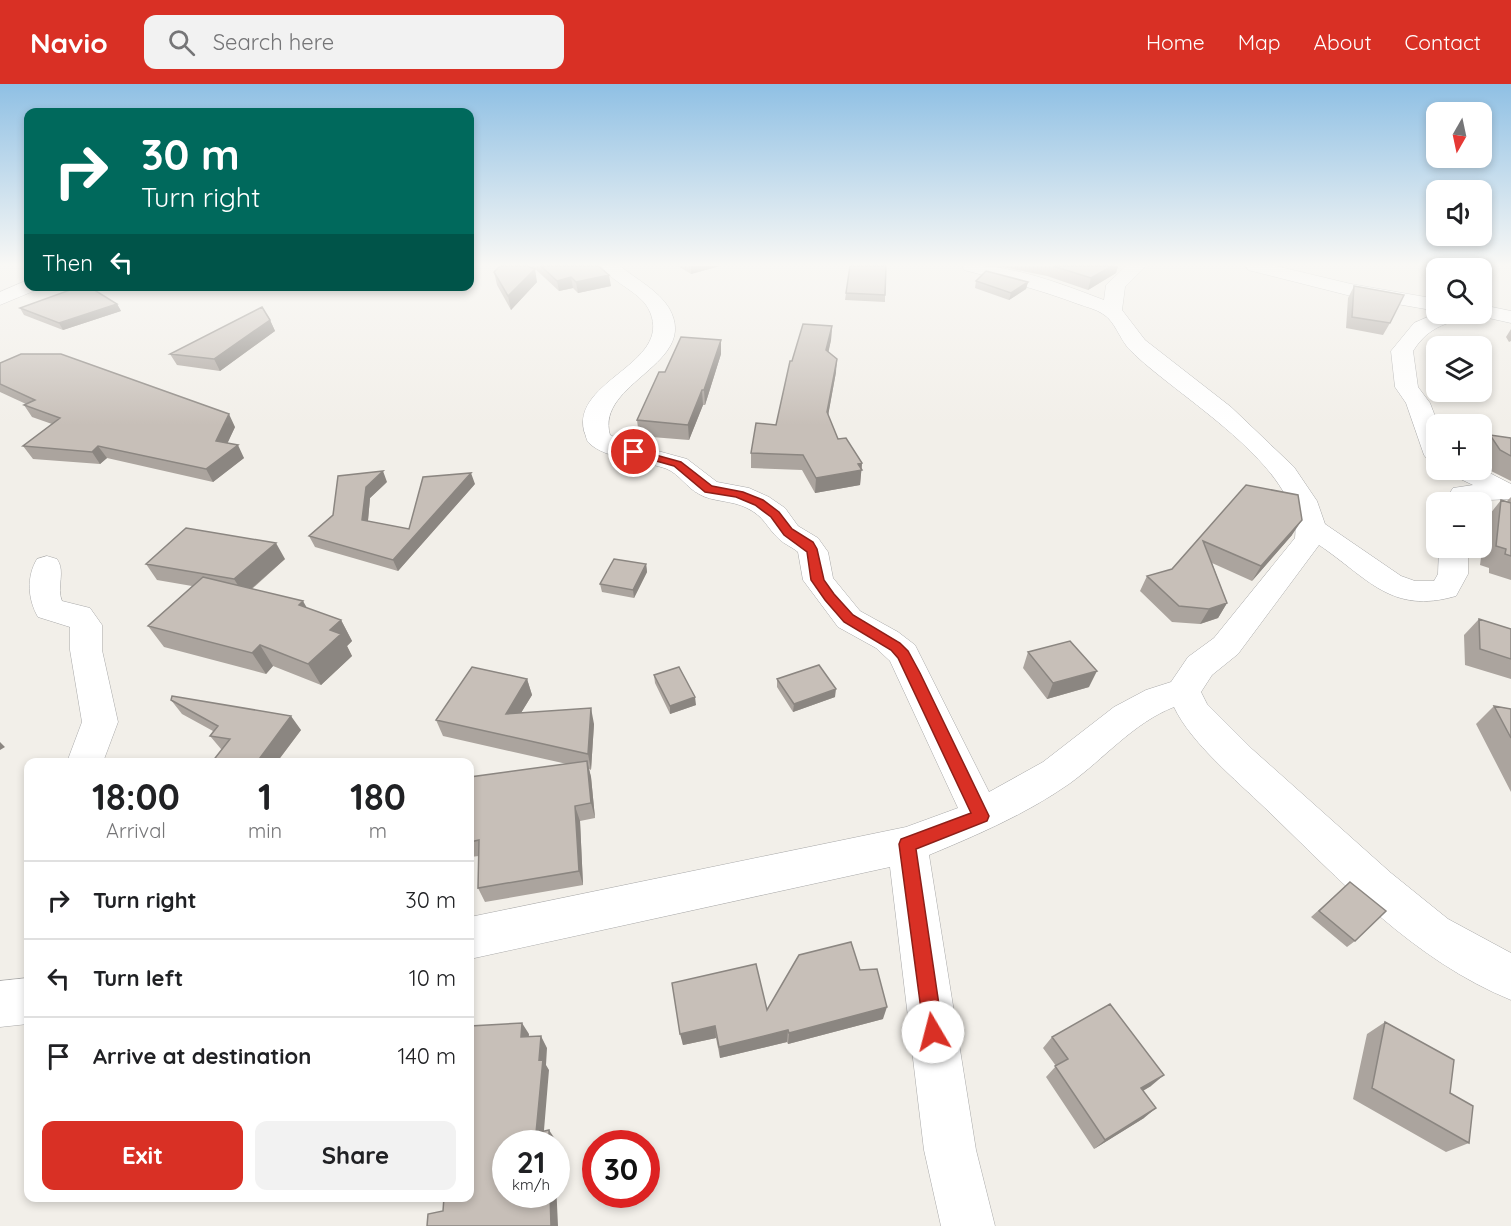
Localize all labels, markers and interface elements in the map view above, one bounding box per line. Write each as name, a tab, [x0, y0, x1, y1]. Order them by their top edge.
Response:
search box	[144, 15, 564, 69]
text: Navio	[30, 25, 108, 60]
icon: search	[165, 26, 198, 59]
text: Search here	[213, 28, 334, 56]
text: Home	[1146, 29, 1205, 55]
text: Map	[1238, 29, 1281, 55]
text: About	[1314, 29, 1372, 55]
text: Contact	[1405, 29, 1481, 55]
north arrow	[1426, 102, 1492, 168]
map controls	[1426, 102, 1492, 558]
text: 30 m	[141, 128, 240, 181]
icon: right	[42, 132, 120, 210]
text: Turn right	[141, 180, 260, 214]
button: sound	[1426, 180, 1492, 246]
icon: left	[105, 246, 138, 279]
text: Then	[42, 249, 93, 277]
button: search	[1426, 258, 1492, 324]
button: layers	[1426, 336, 1492, 402]
button: +	[1426, 414, 1492, 480]
pin	[608, 426, 659, 477]
icon: arrive	[617, 435, 650, 468]
button: −	[1426, 492, 1492, 558]
text: 18:00	[92, 774, 180, 819]
text: 1	[258, 774, 272, 819]
text: 180	[350, 774, 406, 819]
text: Arrival	[106, 818, 166, 843]
text: min	[248, 818, 282, 843]
text: m	[369, 818, 387, 843]
icon: right	[42, 884, 75, 917]
text: Turn right	[93, 886, 197, 914]
text: 30 m	[405, 886, 456, 914]
icon: left	[42, 962, 75, 995]
text: Turn left	[93, 964, 183, 992]
text: 10 m	[409, 964, 456, 992]
position arrow	[901, 1000, 965, 1064]
icon: arrive	[42, 1040, 75, 1073]
text: Arrive at destination	[93, 1042, 311, 1070]
text: 140 m	[397, 1042, 456, 1070]
button: Exit	[42, 1121, 243, 1190]
button: Share	[255, 1121, 456, 1190]
speed limit sign: 30	[582, 1130, 660, 1208]
text: 21	[517, 1143, 545, 1181]
text: km/h	[512, 1175, 550, 1194]

